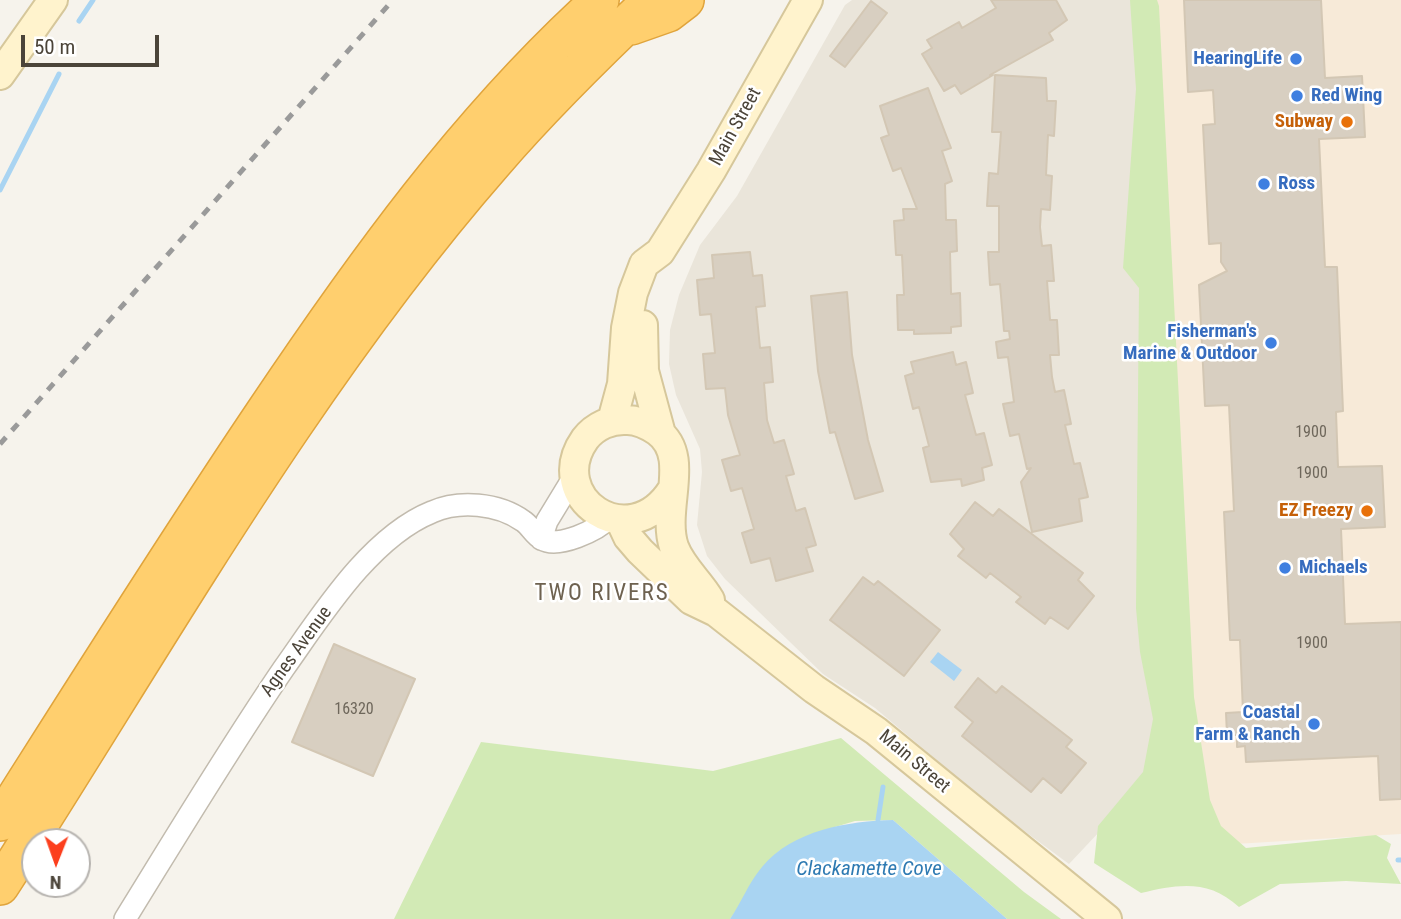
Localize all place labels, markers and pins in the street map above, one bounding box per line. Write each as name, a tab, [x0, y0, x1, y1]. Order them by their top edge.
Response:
place label: HearingLife	[1193, 48, 1282, 70]
marker: HearingLife	[1288, 51, 1304, 67]
place label: Red Wing	[1311, 85, 1382, 107]
marker: Red Wing	[1289, 88, 1305, 104]
place label: Subway	[1275, 111, 1333, 133]
marker: Subway	[1339, 114, 1355, 130]
place label: Ross	[1278, 173, 1315, 195]
marker: Ross	[1256, 176, 1272, 192]
place label: Fisherman's Marine & Outdoor	[1123, 321, 1257, 365]
marker: Fisherman's Marine & Outdoor	[1263, 335, 1279, 351]
place label: EZ Freezy	[1279, 500, 1353, 522]
marker: EZ Freezy	[1359, 503, 1375, 519]
place label: Michaels	[1299, 557, 1368, 579]
marker: Michaels	[1277, 560, 1293, 576]
place label: Coastal Farm & Ranch	[1195, 702, 1300, 746]
marker: Coastal Farm & Ranch	[1306, 716, 1322, 732]

